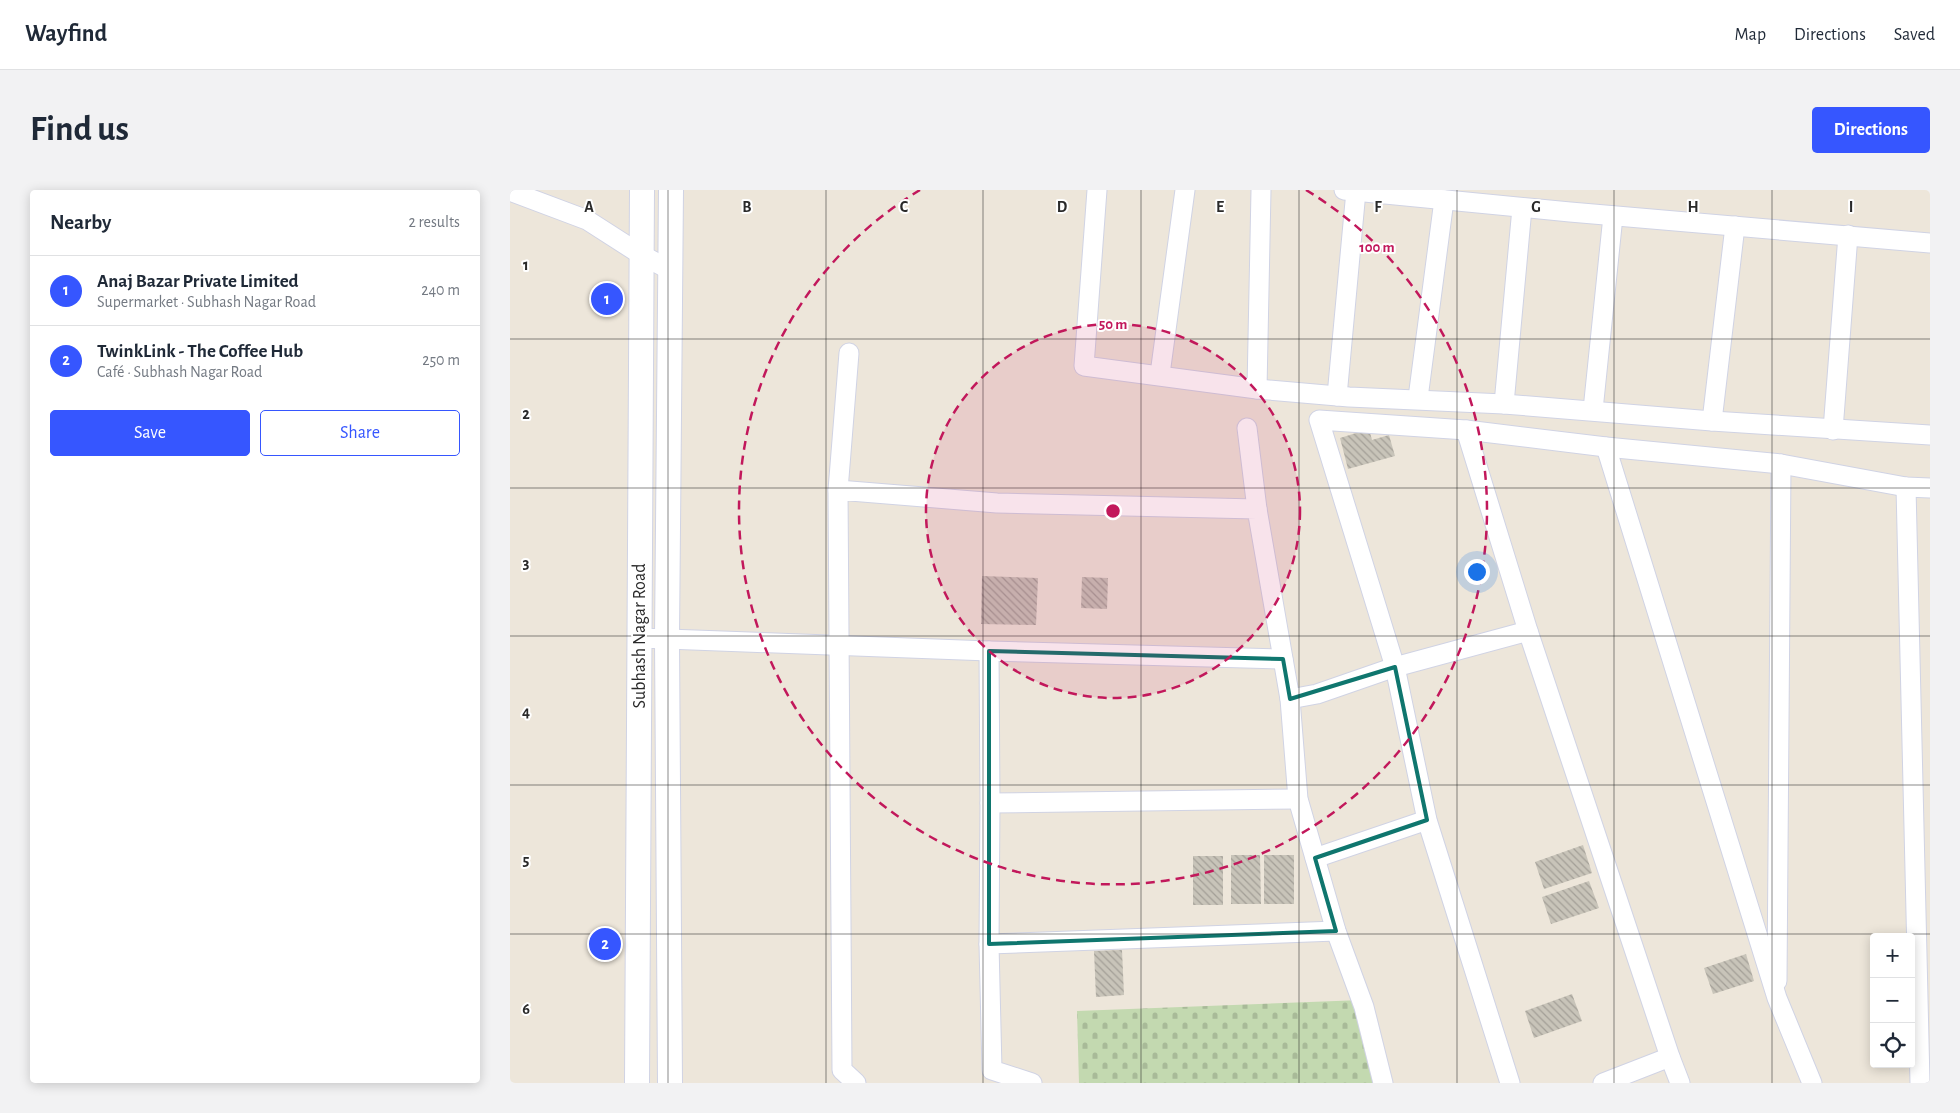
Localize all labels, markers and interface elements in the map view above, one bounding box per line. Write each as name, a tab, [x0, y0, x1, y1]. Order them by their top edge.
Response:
text: Wayfind	[25, 22, 107, 46]
text: Map	[1735, 26, 1766, 44]
text: Directions	[1794, 26, 1866, 44]
text: Saved	[1894, 26, 1935, 44]
button: Directions	[1812, 107, 1930, 153]
text: Find us	[30, 112, 129, 147]
text: A	[584, 199, 594, 215]
text: B	[742, 199, 752, 215]
text: C	[900, 199, 909, 215]
text: D	[1057, 199, 1068, 215]
text: E	[1216, 199, 1224, 215]
text: F	[1374, 199, 1382, 215]
text: G	[1531, 199, 1541, 215]
text: H	[1687, 199, 1699, 215]
text: I	[1849, 199, 1853, 215]
text: Nearby	[50, 212, 111, 233]
text: 2 results	[408, 214, 460, 230]
text: 100 m	[1359, 240, 1395, 255]
text: 1	[523, 257, 529, 273]
text: Anaj Bazar Private Limited	[97, 272, 299, 291]
pin: 1	[591, 280, 623, 318]
text: 1	[63, 282, 69, 298]
text: 240 m	[421, 282, 460, 298]
text: Supermarket · Subhash Nagar Road	[97, 294, 316, 310]
text: 50 m	[1099, 317, 1127, 332]
text: TwinkLink - The Coffee Hub	[97, 342, 303, 361]
text: 2	[62, 352, 70, 368]
text: 250 m	[422, 352, 460, 368]
text: Café · Subhash Nagar Road	[97, 364, 262, 380]
text: 2	[522, 406, 530, 422]
button: Save	[50, 410, 250, 456]
button: Share	[260, 410, 460, 456]
centre of rings	[1104, 502, 1122, 520]
text: 3	[523, 555, 530, 571]
your location	[1464, 559, 1490, 585]
street label: Subhash Nagar Road	[631, 563, 649, 709]
text: 4	[522, 704, 530, 720]
text: 5	[523, 852, 530, 868]
pin: 2	[589, 925, 621, 963]
map controls	[1870, 933, 1915, 1068]
button: +	[1870, 933, 1915, 978]
button: −	[1870, 978, 1915, 1023]
text: 6	[522, 1001, 530, 1017]
button: locate	[1870, 1023, 1915, 1068]

